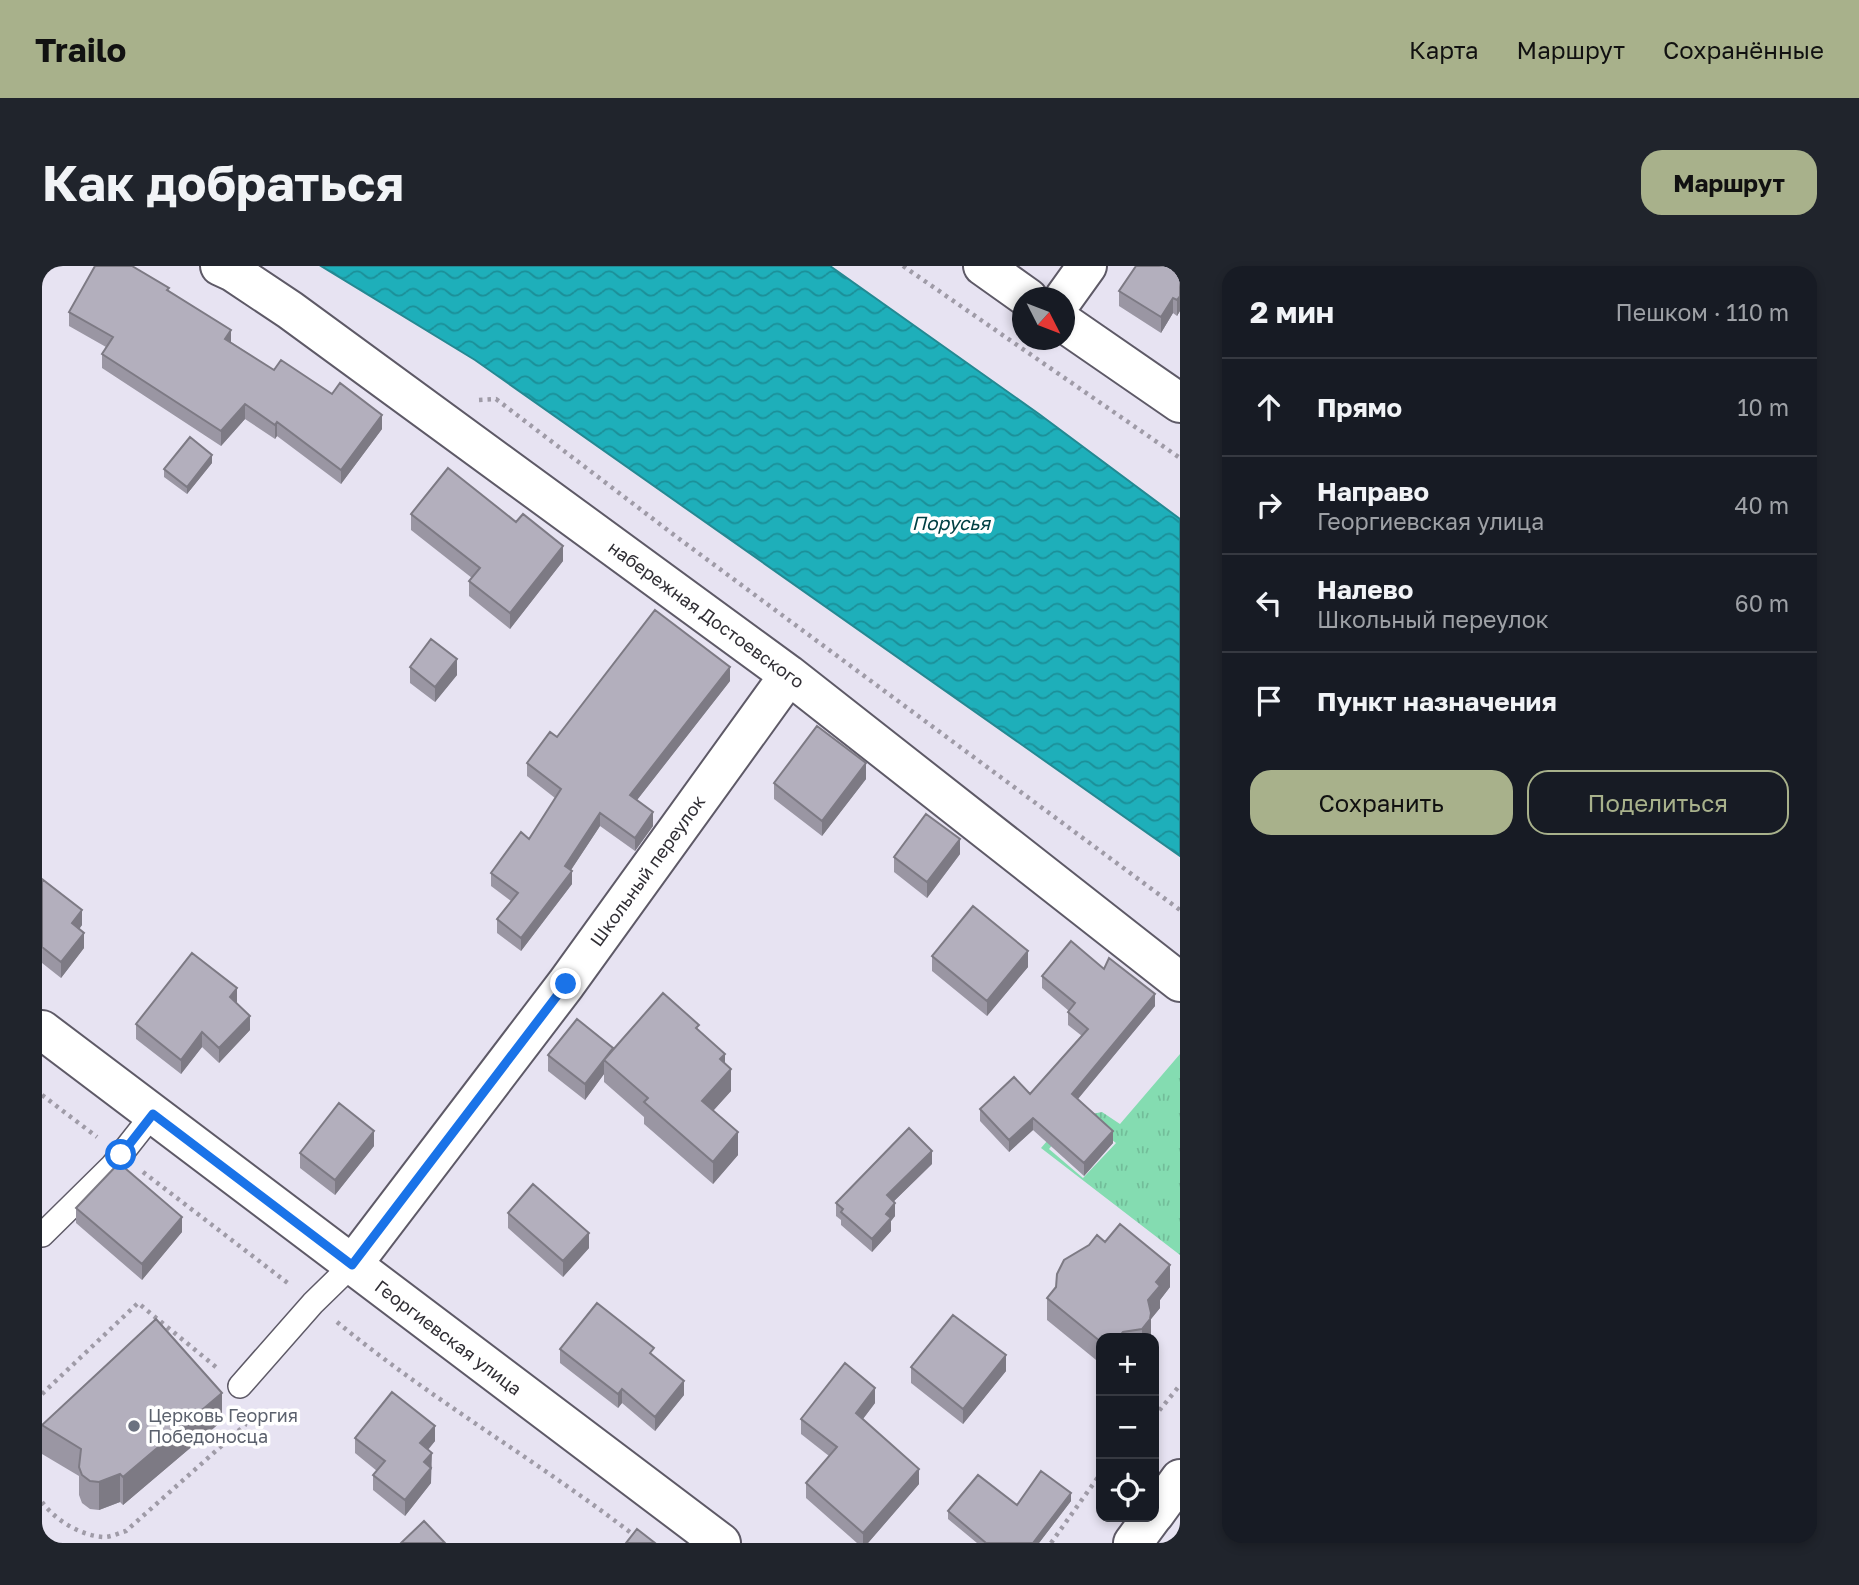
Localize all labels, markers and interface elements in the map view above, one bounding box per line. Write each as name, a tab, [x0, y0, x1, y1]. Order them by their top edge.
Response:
text: Trailo	[35, 30, 126, 69]
text: Карта	[1409, 35, 1479, 64]
text: Маршрут	[1517, 35, 1625, 64]
text: Сохранённые	[1663, 35, 1824, 64]
button: Маршрут	[1641, 150, 1817, 215]
text: Как добраться	[42, 153, 404, 212]
north arrow	[1012, 287, 1075, 350]
text: 2 мин	[1250, 294, 1334, 330]
text: Пешком · 110 m	[1616, 298, 1789, 326]
icon: ahead	[1250, 388, 1288, 426]
text: Прямо	[1317, 392, 1402, 423]
text: 10 m	[1737, 393, 1789, 421]
text: Направо	[1317, 476, 1429, 507]
icon: right	[1250, 486, 1288, 524]
text: 40 m	[1735, 491, 1789, 519]
text: Георгиевская улица	[1317, 507, 1544, 535]
water label: Порусья	[912, 511, 991, 534]
street label: набережная Достоевского	[604, 536, 809, 693]
text: Налево	[1317, 574, 1413, 605]
icon: left	[1250, 584, 1288, 622]
text: 60 m	[1735, 589, 1789, 617]
text: Школьный переулок	[1317, 605, 1549, 633]
icon: arrive	[1250, 682, 1288, 720]
text: Пункт назначения	[1317, 686, 1557, 717]
button: Сохранить	[1250, 770, 1513, 835]
button: Поделиться	[1527, 770, 1789, 835]
street label: Школьный переулок	[585, 791, 709, 950]
route end	[550, 968, 581, 999]
route start	[105, 1139, 136, 1170]
street label: Георгиевская улица	[371, 1275, 526, 1400]
map controls	[1096, 1333, 1159, 1522]
button: +	[1096, 1333, 1159, 1396]
button: −	[1096, 1396, 1159, 1459]
place label: Церковь Георгия Победоносца	[148, 1404, 298, 1447]
marker: Церковь Георгия Победоносца	[126, 1418, 142, 1434]
button: locate	[1096, 1459, 1159, 1522]

